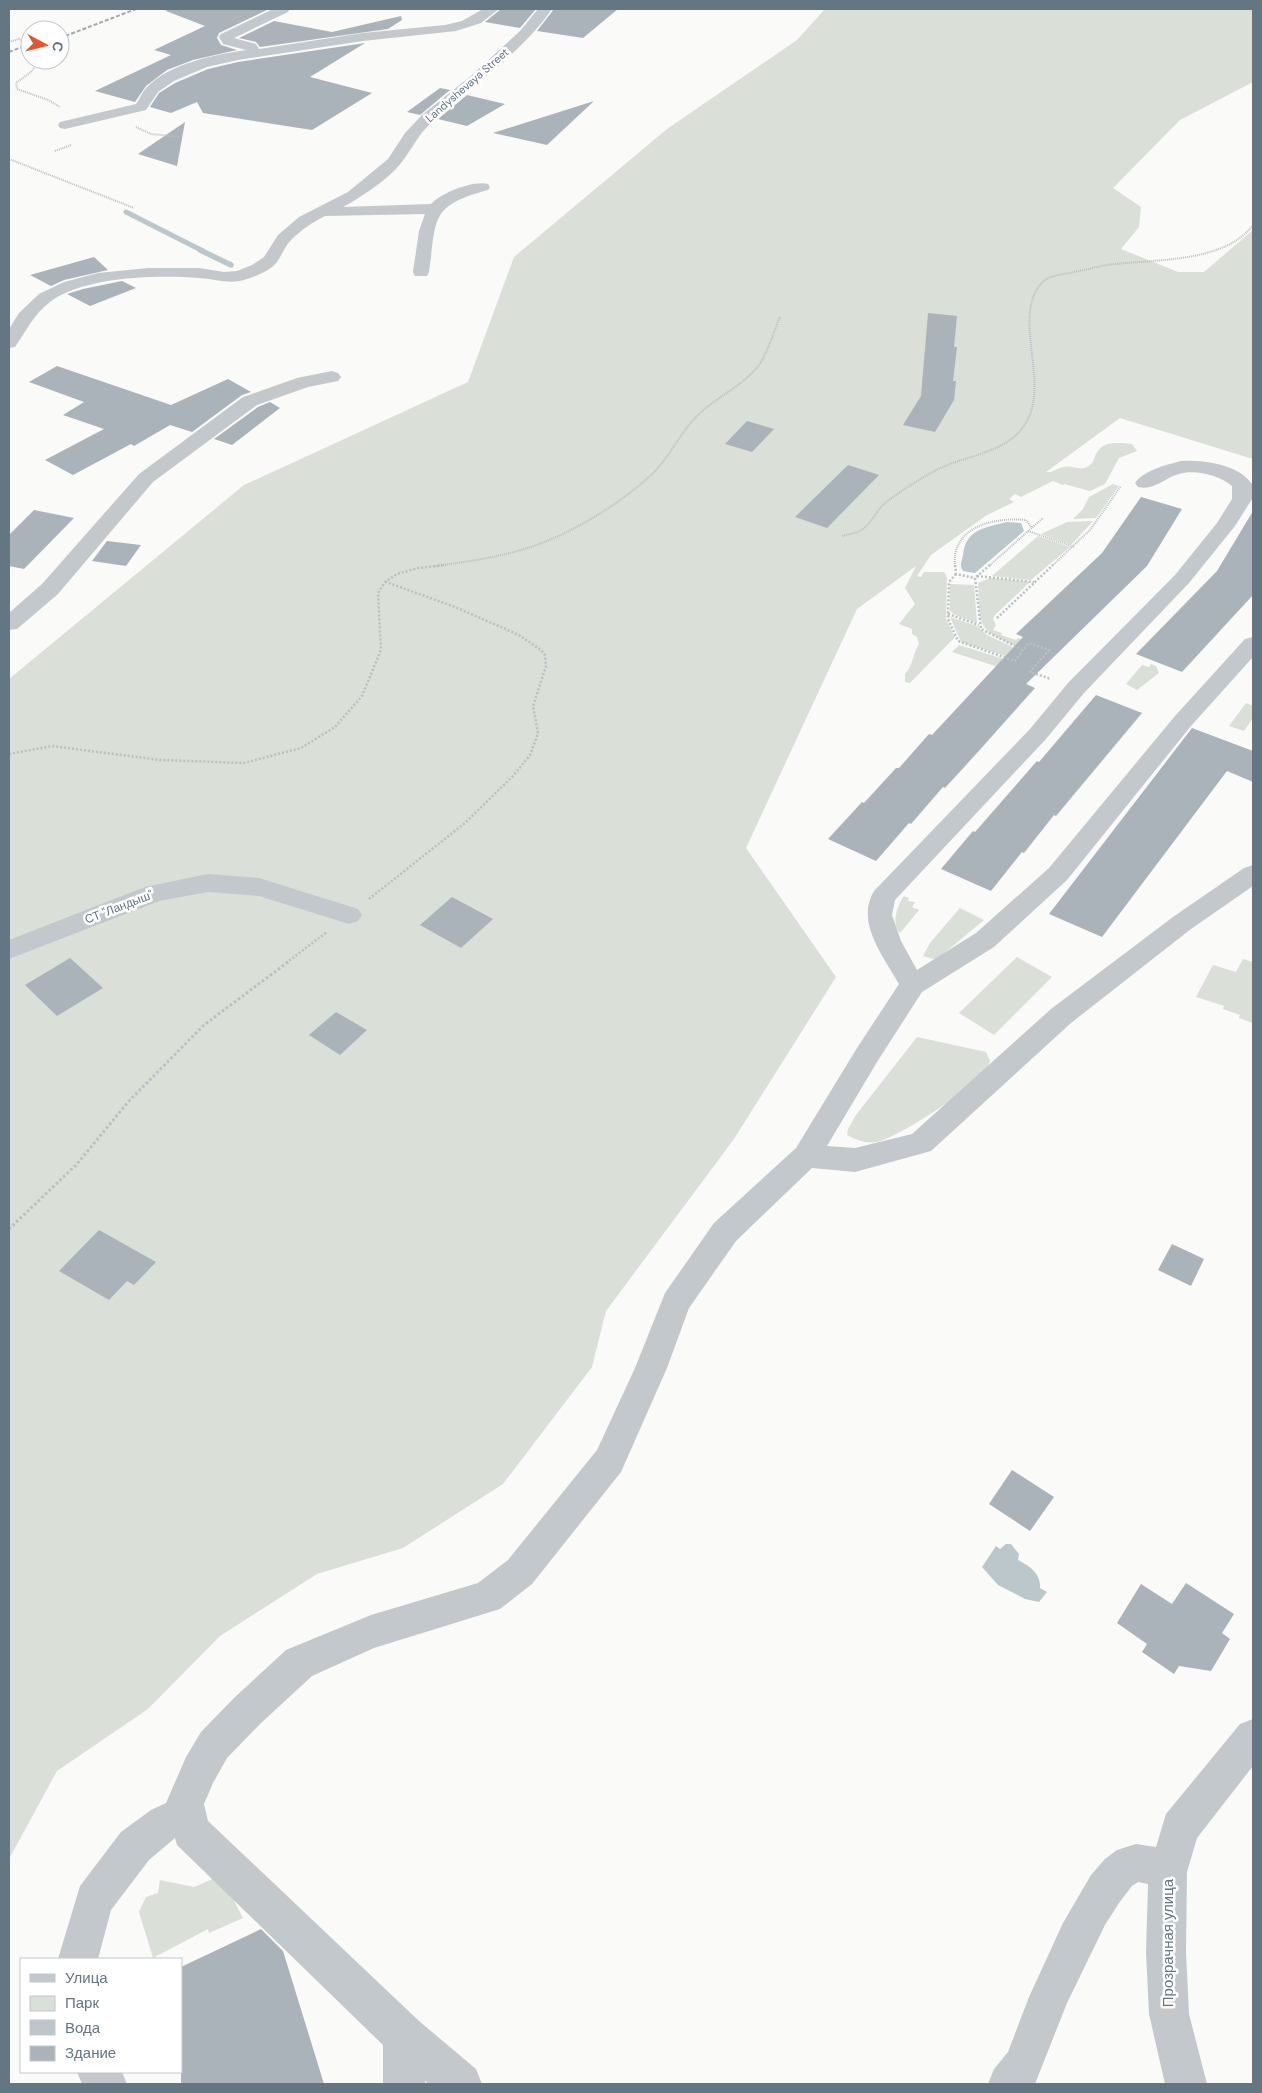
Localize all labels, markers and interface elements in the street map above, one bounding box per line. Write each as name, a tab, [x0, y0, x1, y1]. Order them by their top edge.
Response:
north arrow	[20, 20, 70, 70]
text: С	[48, 40, 67, 53]
street label: Landyshevaya Street	[422, 45, 512, 125]
street label: СТ "Ландыш"	[82, 886, 156, 927]
street label: Прозрачная улица	[1158, 1878, 1178, 2007]
legend	[20, 1958, 182, 2073]
text: Улица	[65, 1968, 108, 1988]
text: Парк	[65, 1993, 99, 2013]
text: Вода	[65, 2018, 101, 2038]
text: Здание	[65, 2043, 116, 2063]

